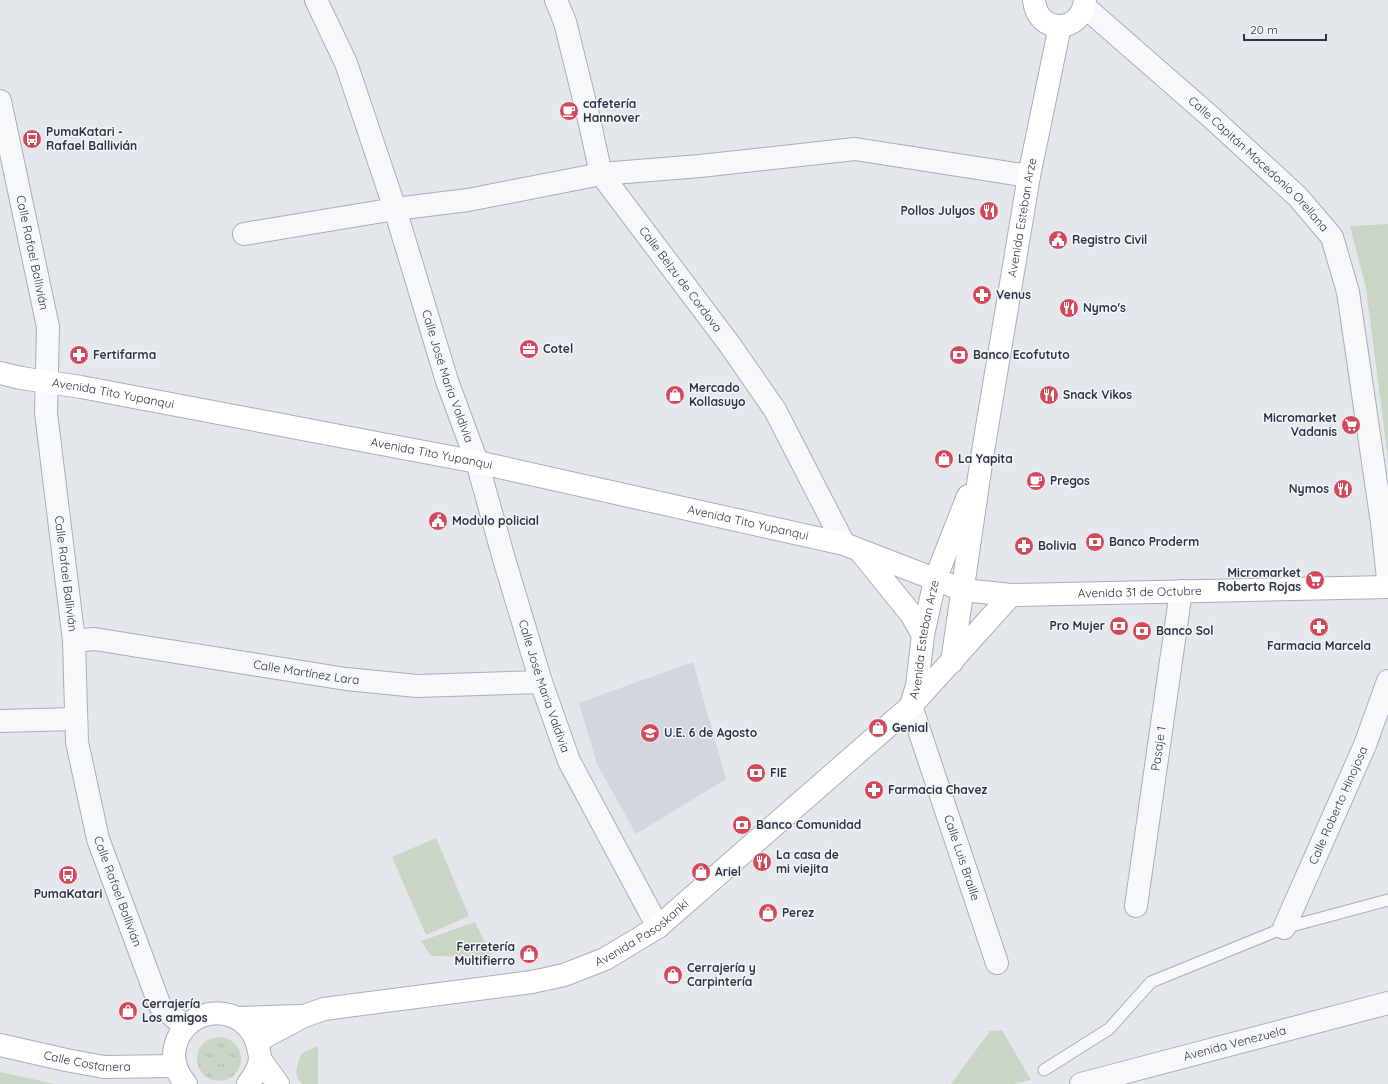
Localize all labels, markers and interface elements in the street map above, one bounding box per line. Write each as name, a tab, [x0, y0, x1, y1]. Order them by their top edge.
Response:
scale bar	[1244, 16, 1326, 42]
text: 20 m	[1250, 22, 1278, 37]
street label: Calle Capitán Macedonio Orellana	[1185, 93, 1332, 234]
place label: cafetería Hannover	[583, 96, 640, 125]
cafe icon: cafetería Hannover	[558, 100, 580, 122]
place label: PumaKatari - Rafael Ballivián	[46, 124, 137, 153]
bus stop icon: PumaKatari - Rafael Ballivián	[21, 128, 43, 150]
street label: Avenida Esteban Arze	[1004, 156, 1040, 278]
street label: Calle Rafael Ballivián	[13, 194, 52, 311]
restaurant icon: Pollos Julyos	[978, 200, 1000, 222]
place label: Pollos Julyos	[900, 203, 975, 218]
street label: Calle Belzu de Cordova	[636, 223, 726, 335]
public building icon: Registro Civil	[1047, 229, 1069, 251]
place label: Registro Civil	[1072, 232, 1147, 247]
pharmacy icon: Venus	[971, 284, 993, 306]
place label: Venus	[996, 287, 1031, 302]
restaurant icon: Nymo's	[1058, 297, 1080, 319]
place label: Nymo's	[1083, 300, 1126, 315]
street label: Calle José Maria Valdivia	[419, 308, 477, 445]
office icon: Cotel	[518, 338, 540, 360]
place label: Cotel	[543, 341, 573, 356]
pharmacy icon: Fertifarma	[68, 344, 90, 366]
bank icon: Banco Ecofututo	[948, 344, 970, 366]
place label: Fertifarma	[93, 347, 156, 362]
place label: Banco Ecofututo	[973, 347, 1070, 362]
street label: Avenida Tito Yupanqui	[51, 375, 175, 411]
place label: Mercado Kollasuyo	[689, 380, 746, 409]
shop icon: Mercado Kollasuyo	[664, 384, 686, 406]
restaurant icon: Snack Vikos	[1038, 384, 1060, 406]
place label: Snack Vikos	[1063, 387, 1132, 402]
place label: Micromarket Vadanis	[1263, 410, 1337, 439]
supermarket icon: Micromarket Vadanis	[1340, 414, 1362, 436]
street label: Avenida Tito Yupanqui	[369, 434, 494, 472]
shop icon: La Yapita	[933, 448, 955, 470]
place label: La Yapita	[958, 451, 1013, 466]
cafe icon: Pregos	[1025, 470, 1047, 492]
place label: Pregos	[1050, 473, 1090, 488]
restaurant icon: Nymos	[1332, 478, 1354, 500]
place label: Nymos	[1289, 481, 1329, 496]
street label: Avenida Tito Yupanqui	[686, 501, 810, 543]
public building icon: Modulo policial	[427, 510, 449, 532]
place label: Modulo policial	[452, 513, 539, 528]
street label: Calle Rafael Ballivián	[52, 515, 81, 633]
bank icon: Banco Proderm	[1084, 531, 1106, 553]
place label: Banco Proderm	[1109, 534, 1199, 549]
pharmacy icon: Bolivia	[1013, 535, 1035, 557]
place label: Bolivia	[1038, 538, 1077, 553]
place label: Micromarket Roberto Rojas	[1218, 565, 1301, 594]
supermarket icon: Micromarket Roberto Rojas	[1304, 569, 1326, 591]
street label: Avenida Esteban Arze	[905, 578, 942, 701]
street label: Avenida 31 de Octubre	[1078, 583, 1202, 601]
bank icon: Pro Mujer	[1108, 615, 1130, 637]
pharmacy icon: Farmacia Marcela	[1308, 616, 1330, 638]
street label: Calle José Maria Valdivia	[516, 618, 573, 755]
place label: Pro Mujer	[1050, 618, 1105, 633]
bank icon: Banco Sol	[1131, 620, 1153, 642]
place label: Banco Sol	[1156, 623, 1214, 638]
place label: Farmacia Marcela	[1267, 638, 1371, 653]
street label: Calle Martínez Lara	[252, 656, 360, 687]
shop icon: Genial	[867, 717, 889, 739]
place label: Genial	[892, 720, 928, 735]
school or university icon: U.E. 6 de Agosto	[639, 722, 661, 744]
place label: U.E. 6 de Agosto	[664, 725, 758, 740]
street label: Pasaje 1	[1147, 725, 1169, 772]
street label: Calle Roberto Hinojosa	[1305, 744, 1371, 867]
bank icon: FIE	[745, 762, 767, 784]
place label: FIE	[770, 765, 787, 780]
pharmacy icon: Farmacia Chavez	[863, 779, 885, 801]
place label: Farmacia Chavez	[888, 782, 988, 797]
street label: Calle Luis Braille	[941, 813, 984, 903]
bank icon: Banco Comunidad	[731, 814, 753, 836]
place label: Banco Comunidad	[756, 817, 861, 832]
street label: Calle Rafael Ballivián	[91, 834, 145, 949]
place label: La casa de mi viejita	[776, 847, 839, 876]
restaurant icon: La casa de mi viejita	[751, 851, 773, 873]
shop icon: Ariel	[690, 861, 712, 883]
bus stop icon: PumaKatari	[57, 864, 79, 886]
place label: Ariel	[715, 864, 741, 879]
place label: PumaKatari	[34, 886, 103, 901]
street label: Avenida Pasoskanki	[593, 896, 691, 969]
shop icon: Perez	[757, 902, 779, 924]
place label: Perez	[782, 905, 814, 920]
place label: Ferretería Multifierro	[454, 939, 515, 968]
shop icon: Ferretería Multifierro	[518, 943, 540, 965]
place label: Cerrajería y Carpintería	[687, 960, 756, 989]
shop icon: Cerrajería y Carpintería	[662, 964, 684, 986]
place label: Cerrajería Los amigos	[142, 996, 208, 1025]
shop icon: Cerrajería Los amigos	[117, 1000, 139, 1022]
street label: Avenida Venezuela	[1182, 1022, 1288, 1064]
street label: Calle Costanera	[42, 1047, 131, 1074]

